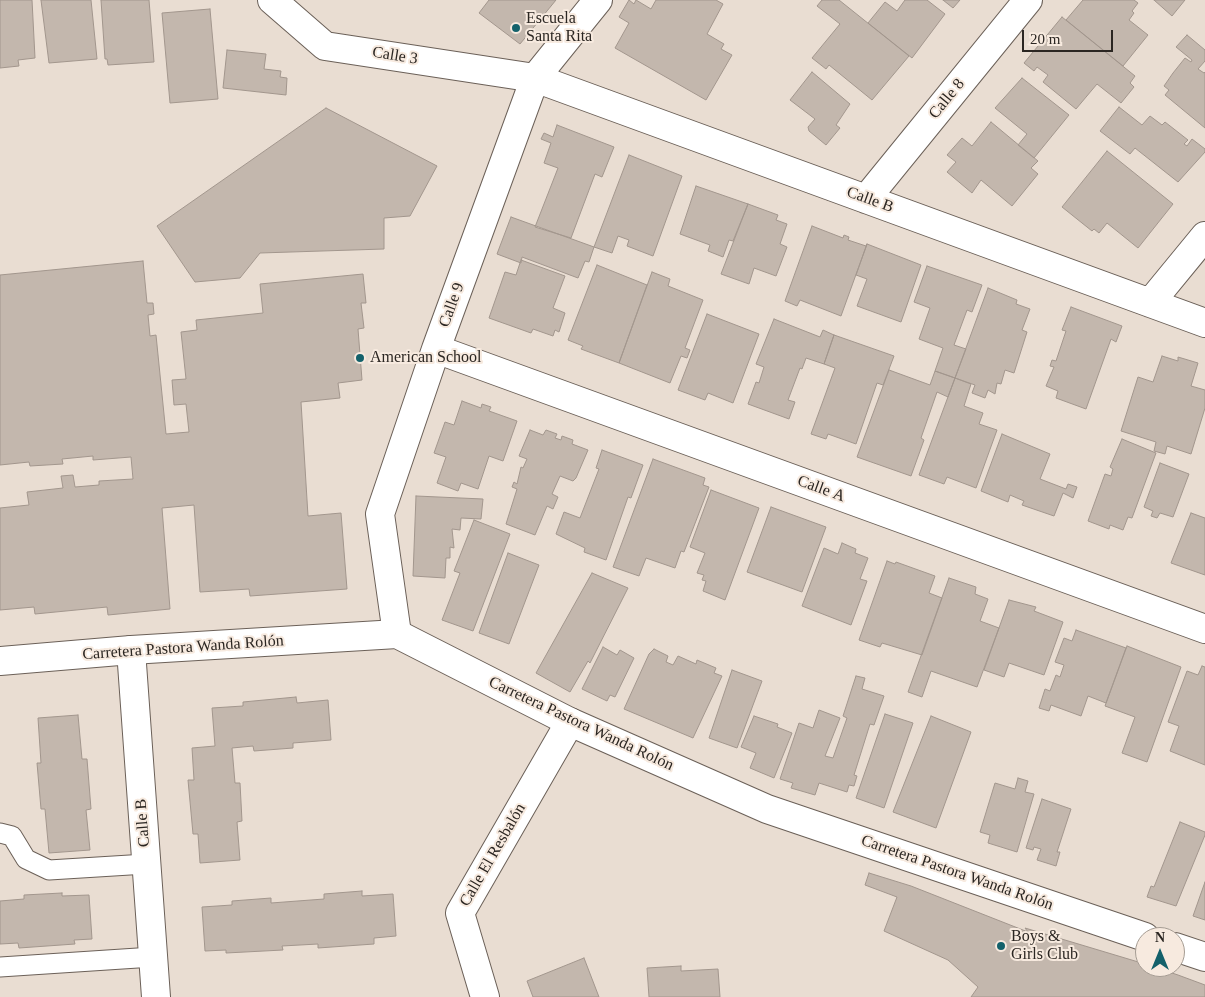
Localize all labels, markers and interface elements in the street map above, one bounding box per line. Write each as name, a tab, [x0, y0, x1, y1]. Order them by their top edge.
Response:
place label: Escuela Santa Rita	[526, 9, 592, 47]
scale bar	[1025, 20, 1116, 52]
marker: Escuela Santa Rita	[510, 22, 522, 34]
text: 20 m	[1030, 31, 1060, 47]
street label: Calle 3	[371, 43, 419, 69]
street label: Calle 8	[925, 75, 969, 123]
street label: Calle B	[844, 183, 896, 217]
street label: Calle 9	[435, 280, 469, 330]
place label: American School	[370, 348, 482, 368]
marker: American School	[354, 352, 366, 364]
street label: Calle A	[795, 472, 847, 506]
street label: Carretera Pastora Wanda Rolón	[82, 631, 284, 665]
street label: Carretera Pastora Wanda Rolón	[486, 673, 676, 775]
street label: Calle B	[132, 798, 154, 848]
street label: Calle El Resbalón	[456, 800, 530, 910]
street label: Carretera Pastora Wanda Rolón	[858, 831, 1056, 915]
place label: Boys & Girls Club	[1011, 927, 1078, 965]
north arrow	[1135, 927, 1185, 977]
text: N	[1155, 930, 1165, 945]
marker: Boys & Girls Club	[995, 940, 1007, 952]

